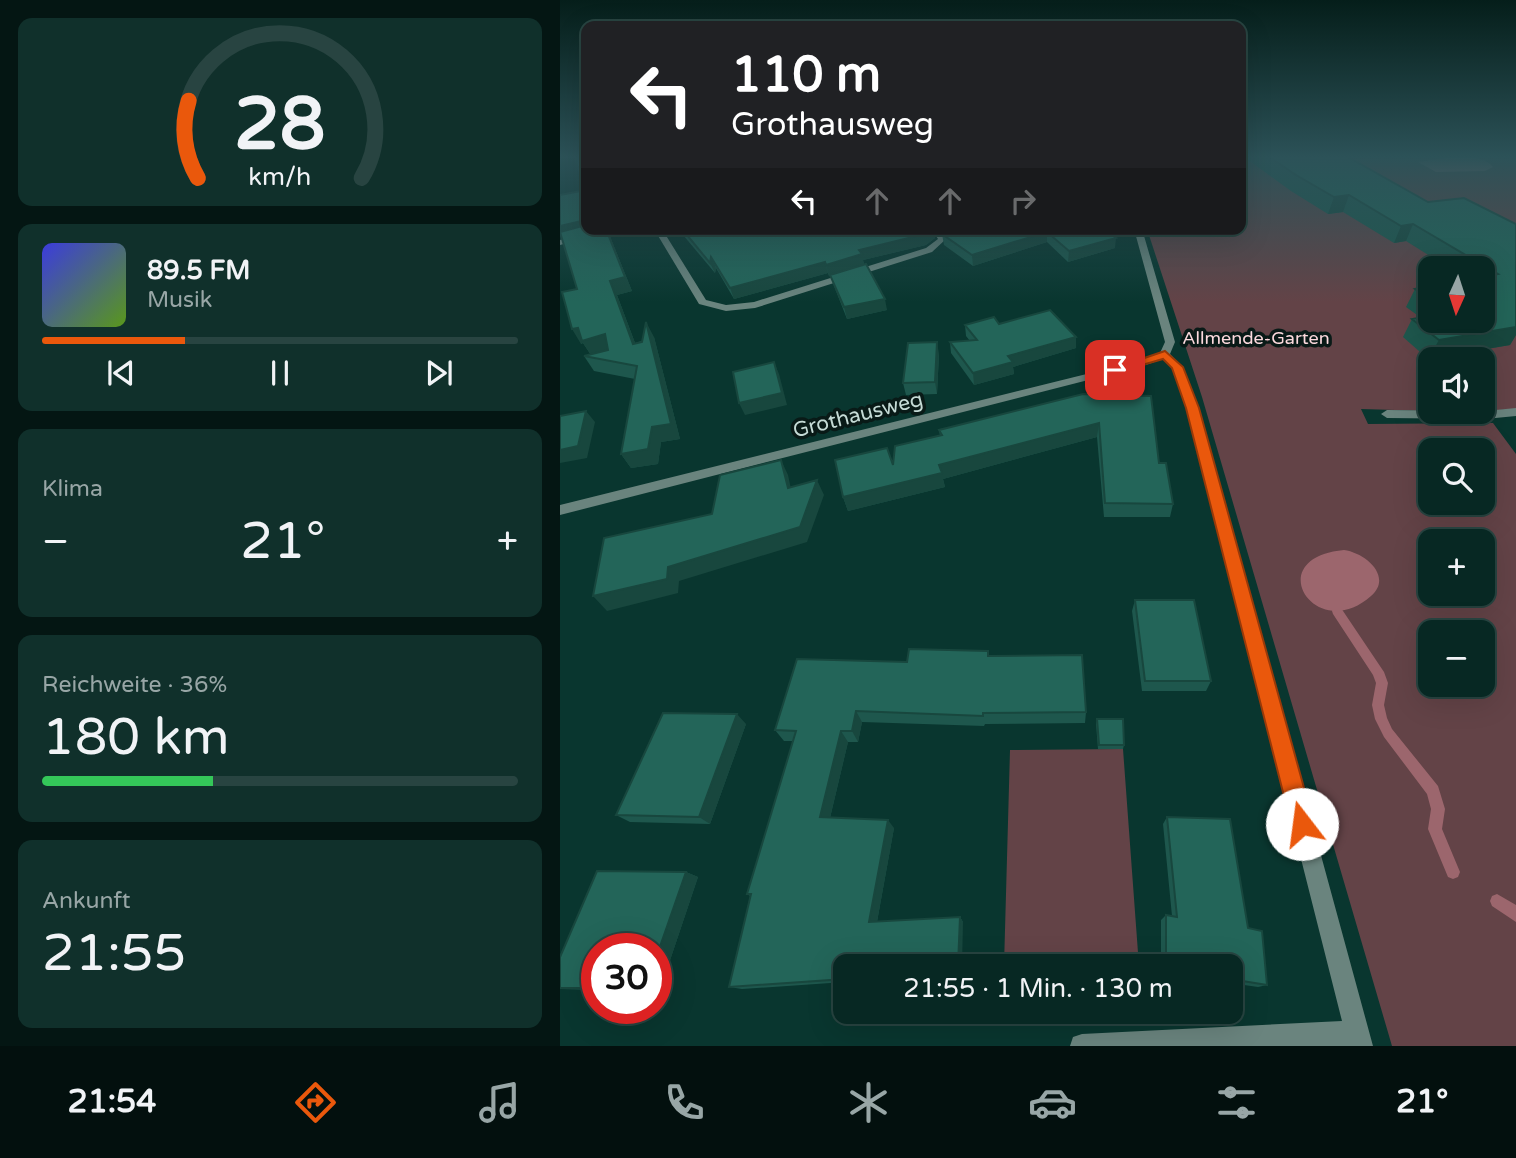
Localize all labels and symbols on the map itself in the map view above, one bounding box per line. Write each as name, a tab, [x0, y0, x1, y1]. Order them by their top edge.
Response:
north arrow	[1418, 256, 1494, 332]
park label: Allmende-Garten	[1182, 327, 1330, 349]
pin	[1085, 340, 1145, 400]
street label: Grothausweg	[790, 387, 926, 443]
position arrow	[1265, 787, 1339, 861]
speed limit sign: 30	[581, 933, 672, 1024]

